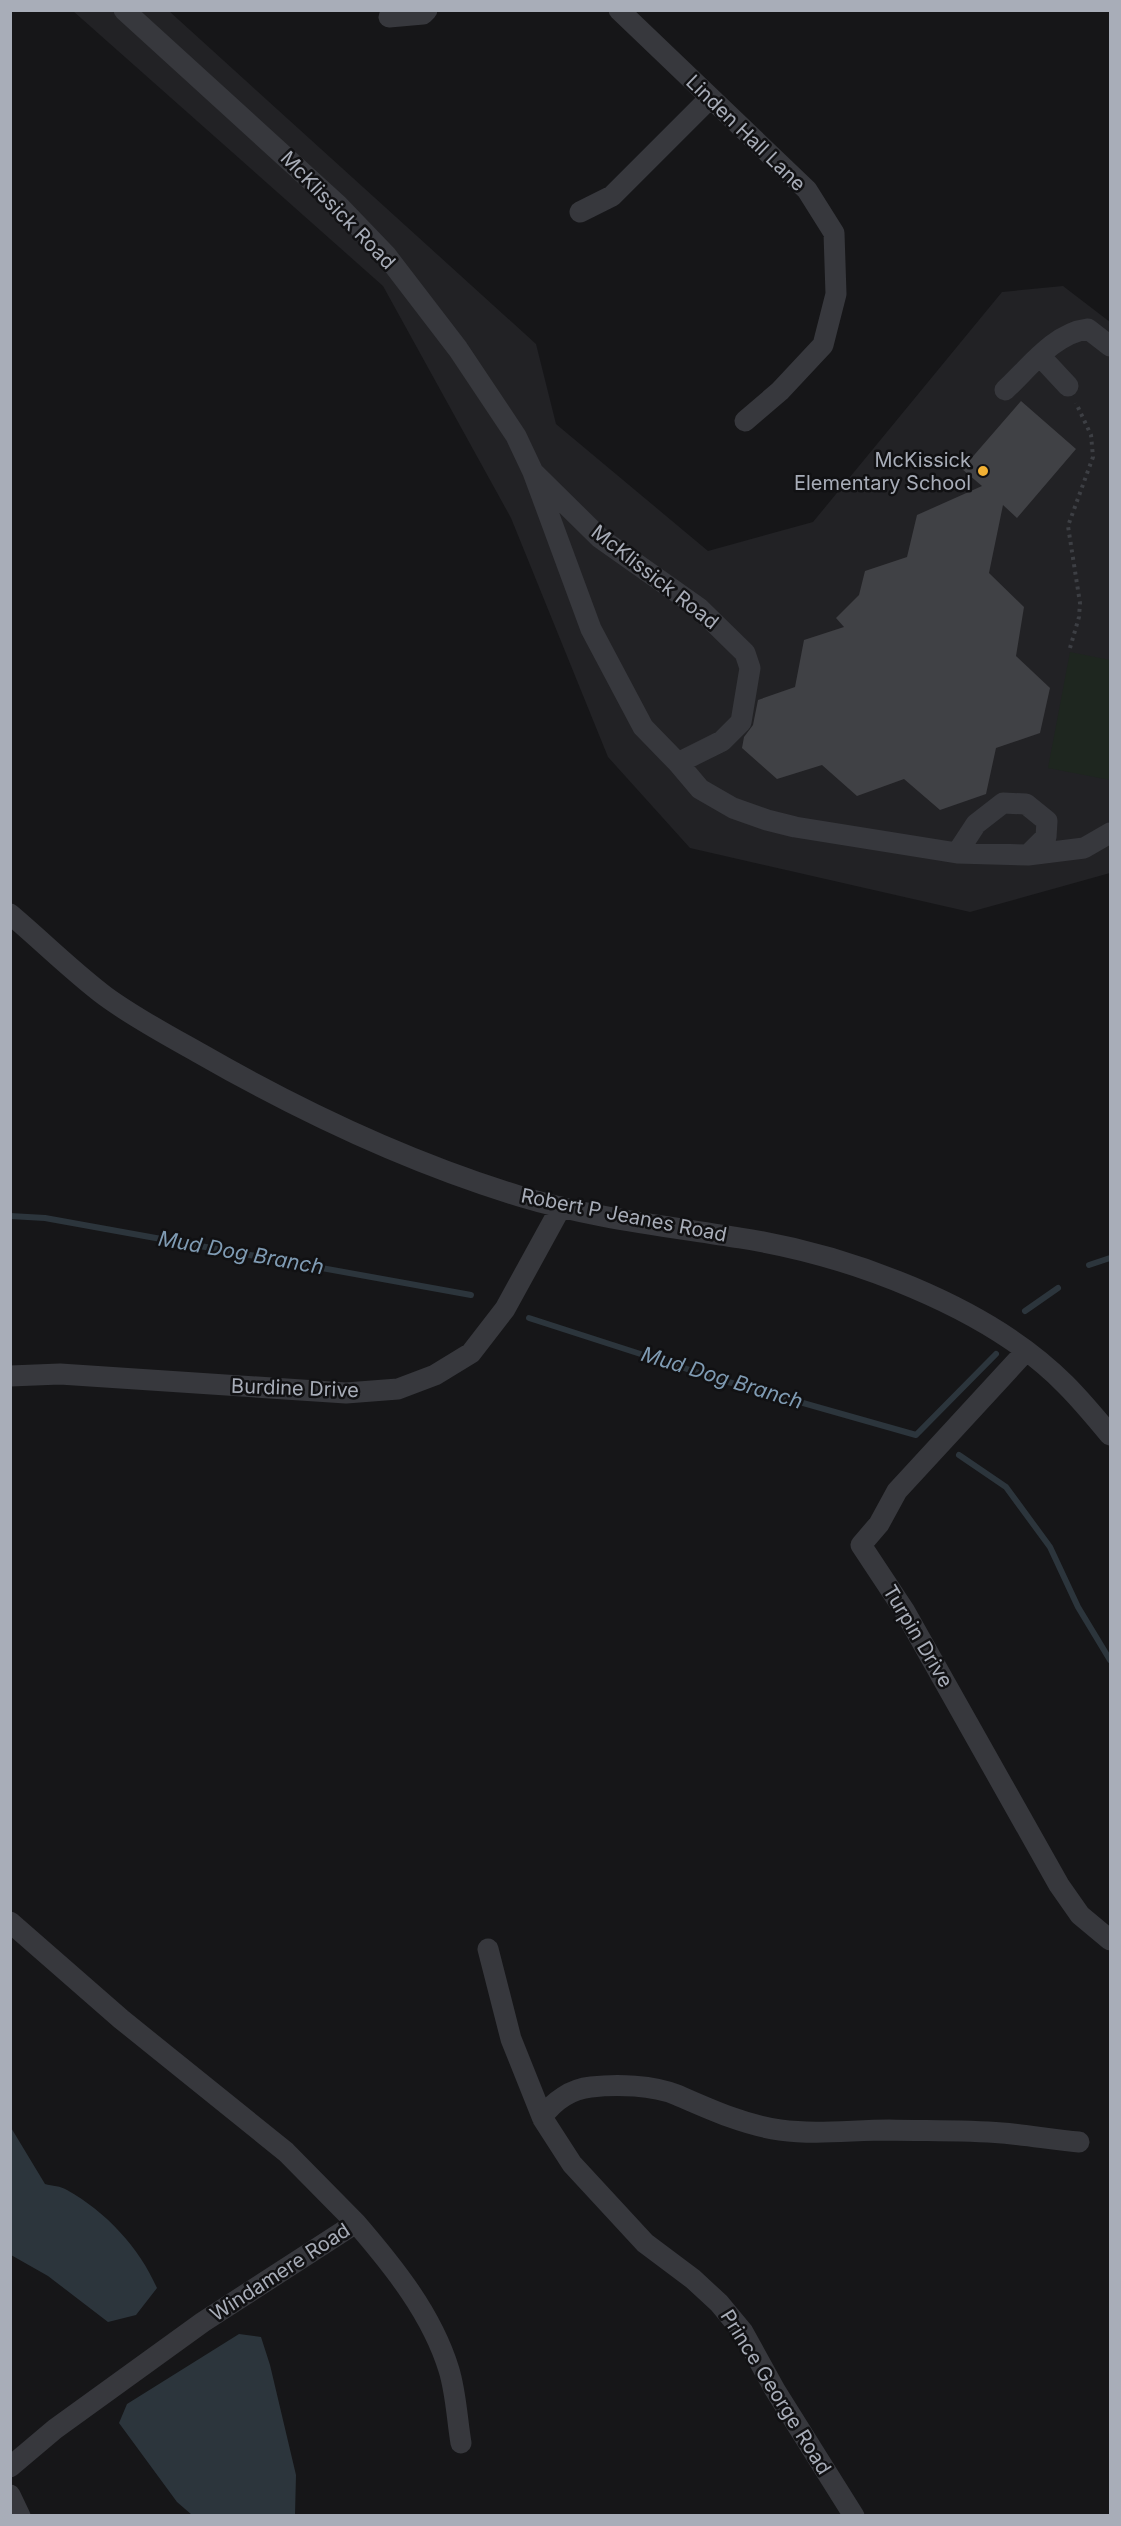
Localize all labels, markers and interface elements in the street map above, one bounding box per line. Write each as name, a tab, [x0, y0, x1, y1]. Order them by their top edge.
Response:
street label: Linden Hall Lane	[681, 70, 811, 196]
street label: McKlissick Road	[276, 146, 400, 274]
place label: McKissick Elementary School	[794, 448, 971, 495]
marker: McKissick Elementary School	[976, 464, 990, 478]
street label: McKlissick Road	[587, 520, 723, 634]
street label: Robert P Jeanes Road	[519, 1183, 729, 1247]
water label: Mud Dog Branch	[156, 1226, 326, 1279]
water label: Mud Dog Branch	[638, 1341, 806, 1414]
street label: Burdine Drive	[231, 1374, 359, 1402]
street label: Turpin Drive	[878, 1580, 958, 1692]
street label: Windamere Road	[206, 2218, 354, 2326]
street label: Prince George Road	[716, 2305, 836, 2479]

